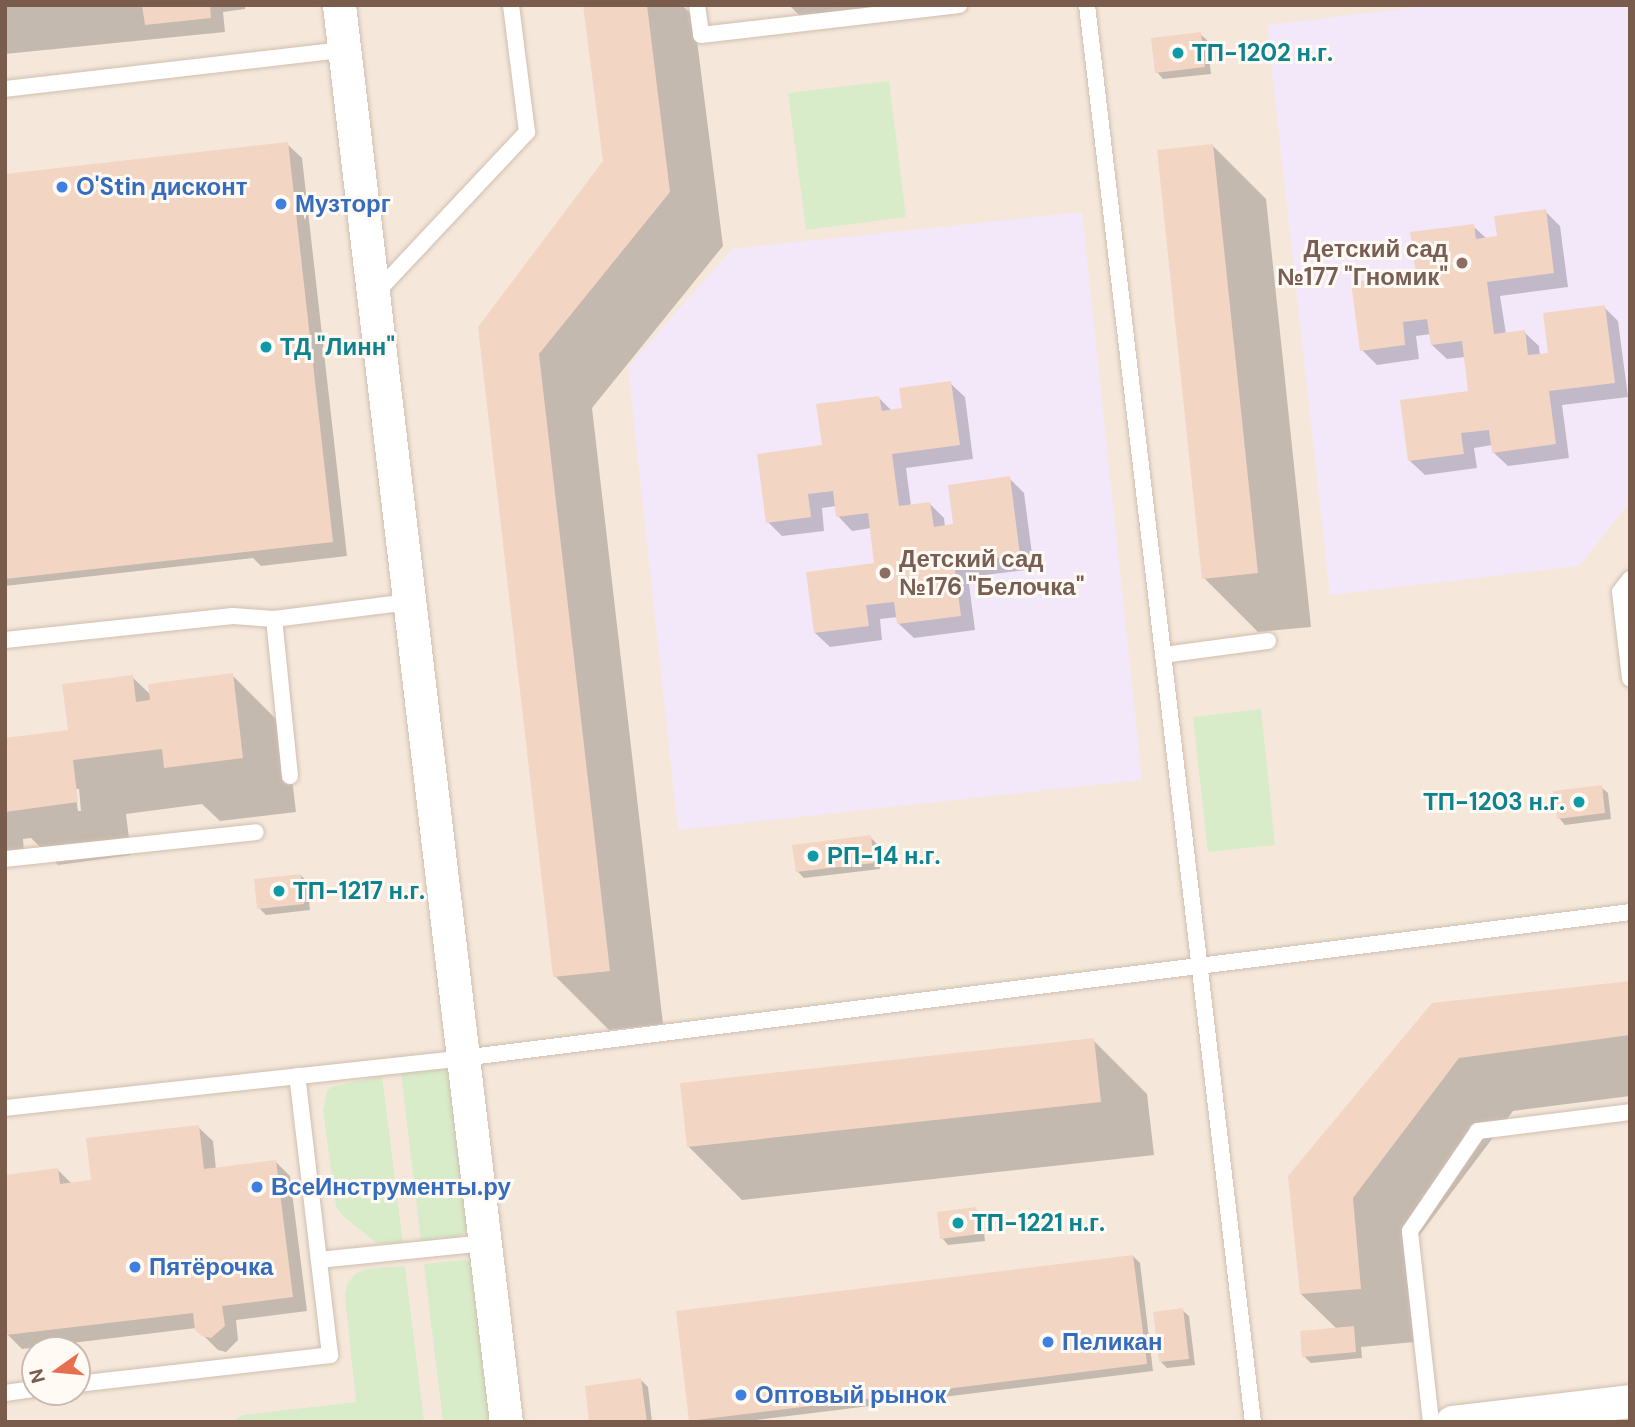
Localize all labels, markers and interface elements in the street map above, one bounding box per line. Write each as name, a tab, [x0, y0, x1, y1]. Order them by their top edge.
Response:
place label: ТП-1202 н.г.	[1192, 39, 1333, 67]
marker: ТП-1202 н.г.	[1170, 45, 1186, 61]
place label: O'Stin дисконт	[76, 173, 247, 201]
marker: O'Stin дисконт	[54, 179, 70, 195]
place label: Музторг	[295, 190, 391, 218]
marker: Музторг	[273, 196, 289, 212]
place label: Детский сад №177 "Гномик"	[1277, 235, 1448, 291]
marker: Детский сад №177 "Гномик"	[1454, 255, 1470, 271]
place label: ТД "Линн"	[280, 333, 395, 361]
marker: ТД "Линн"	[258, 339, 274, 355]
place label: Детский сад №176 "Белочка"	[899, 545, 1084, 601]
marker: Детский сад №176 "Белочка"	[877, 565, 893, 581]
place label: ТП-1203 н.г.	[1423, 788, 1565, 816]
marker: ТП-1203 н.г.	[1571, 794, 1587, 810]
place label: РП-14 н.г.	[827, 842, 941, 870]
marker: РП-14 н.г.	[805, 848, 821, 864]
place label: ТП-1217 н.г.	[293, 877, 425, 905]
marker: ТП-1217 н.г.	[271, 883, 287, 899]
place label: ВсеИнструменты.ру	[271, 1173, 511, 1201]
marker: ВсеИнструменты.ру	[249, 1179, 265, 1195]
place label: ТП-1221 н.г.	[972, 1209, 1105, 1237]
marker: ТП-1221 н.г.	[950, 1215, 966, 1231]
place label: Пятёрочка	[149, 1253, 273, 1281]
marker: Пятёрочка	[127, 1259, 143, 1275]
place label: Пеликан	[1062, 1328, 1162, 1356]
marker: Пеликан	[1040, 1334, 1056, 1350]
north arrow	[21, 1336, 91, 1406]
text: N	[23, 1366, 51, 1386]
place label: Оптовый рынок	[755, 1381, 946, 1409]
marker: Оптовый рынок	[733, 1387, 749, 1403]

